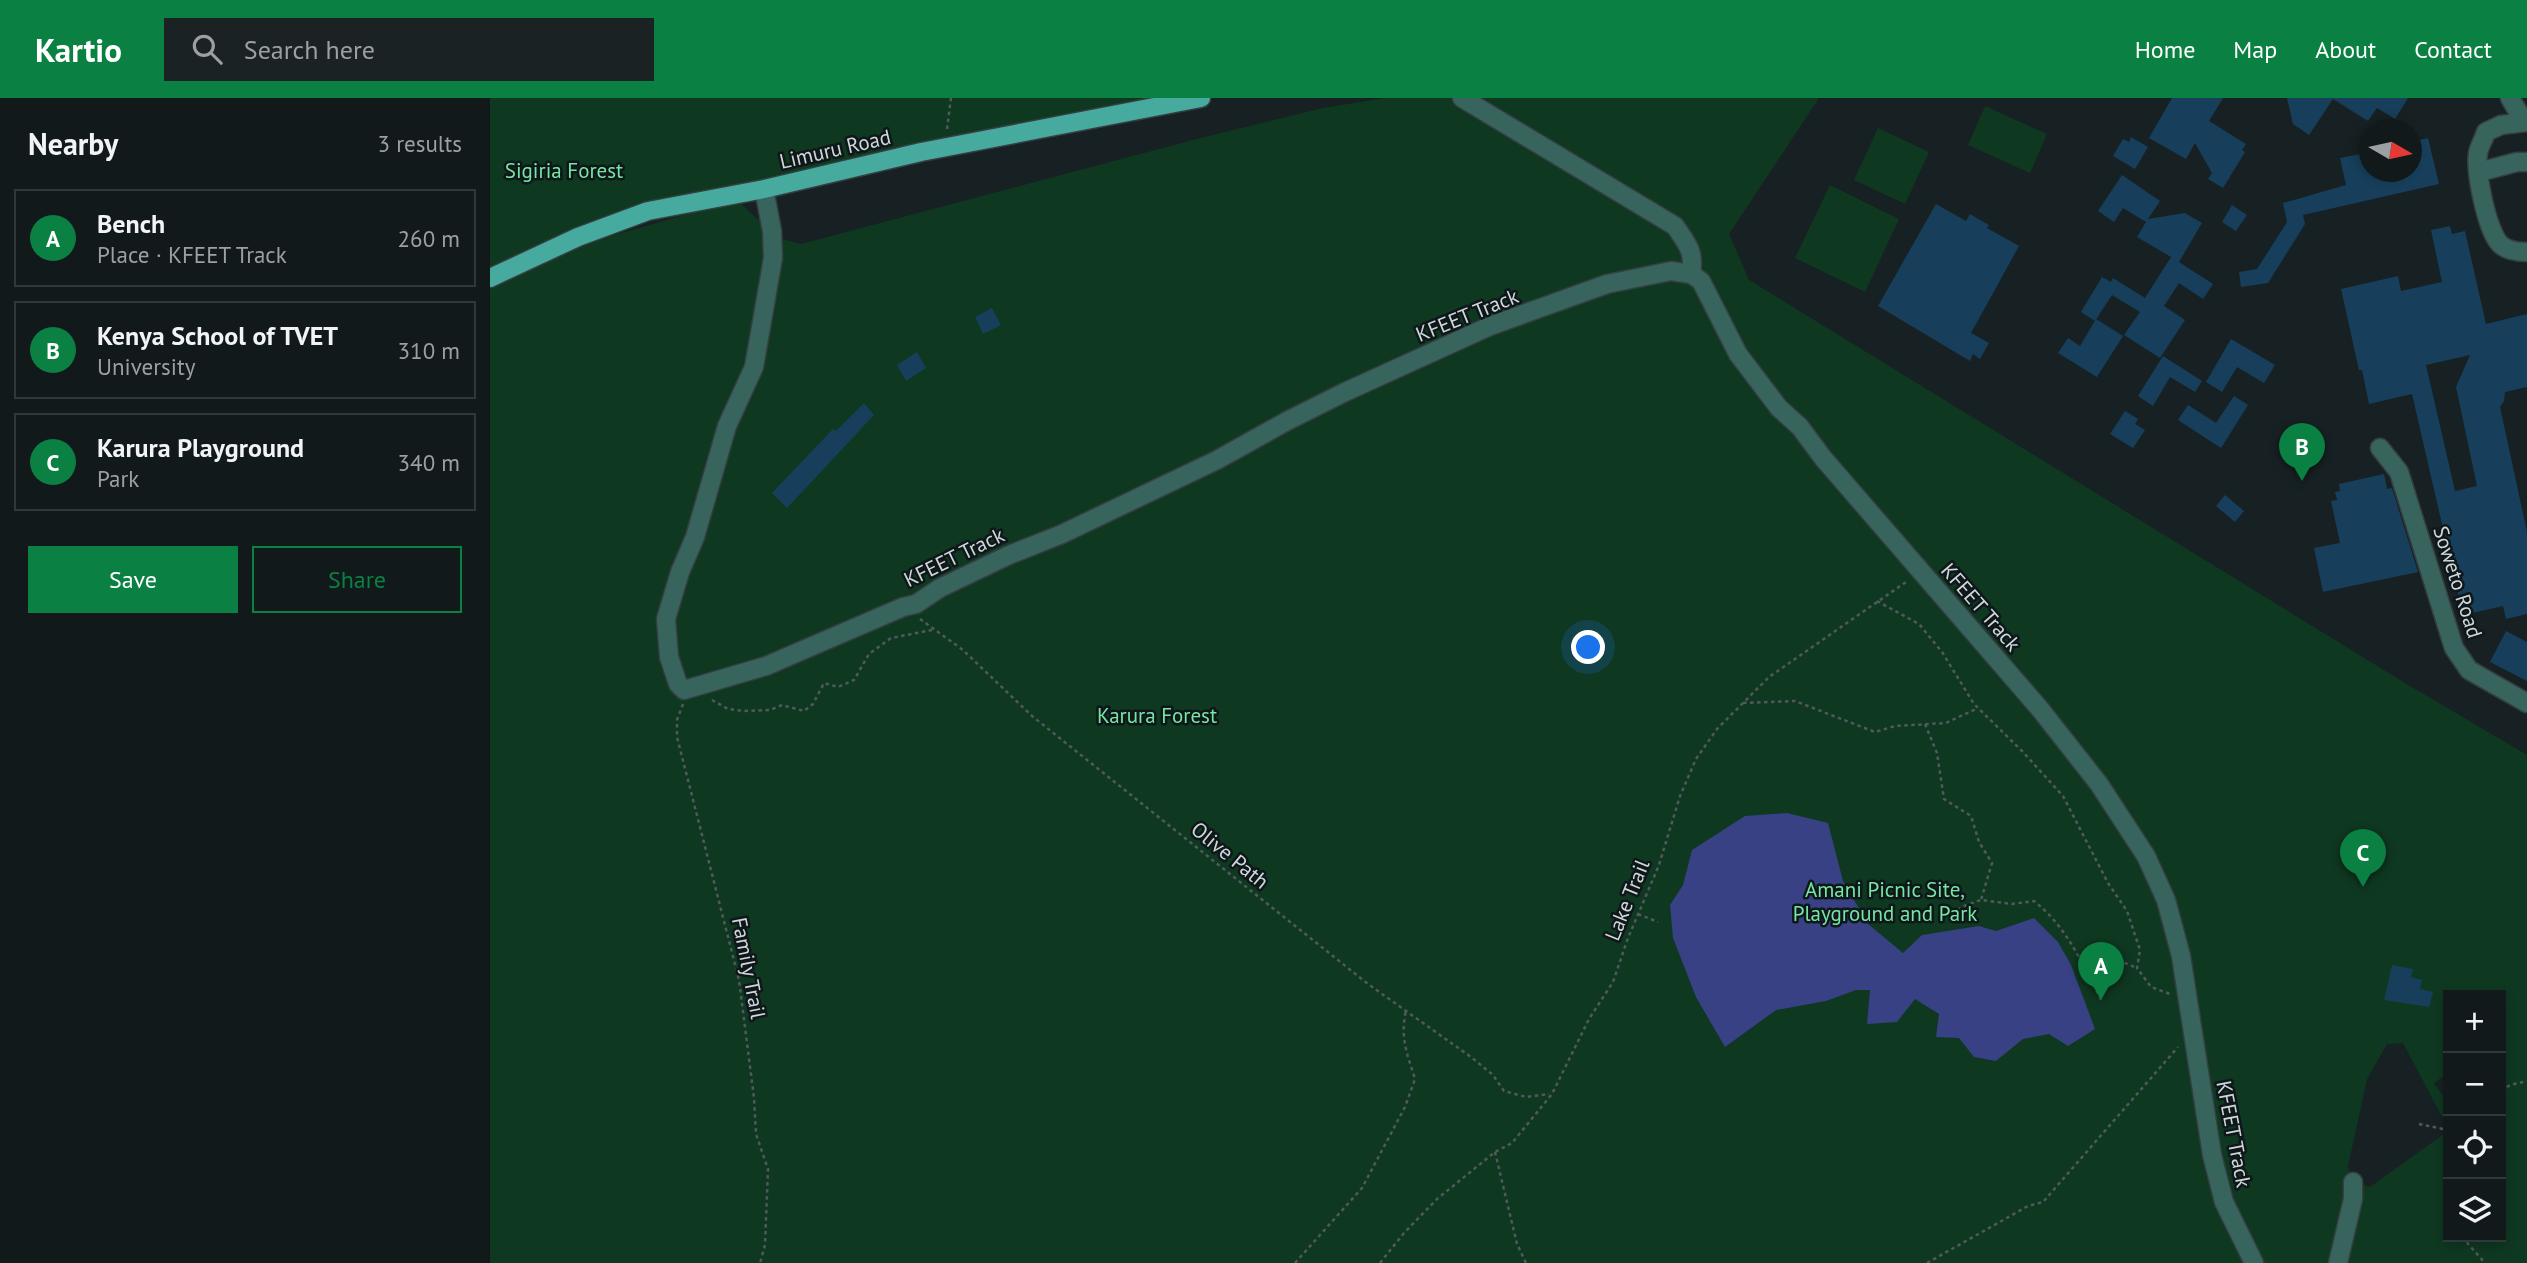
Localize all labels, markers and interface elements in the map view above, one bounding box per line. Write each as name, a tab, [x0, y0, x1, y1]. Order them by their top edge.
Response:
search box	[164, 18, 654, 81]
text: Kartio	[35, 28, 122, 71]
icon: search	[188, 30, 226, 68]
text: Search here	[244, 33, 375, 66]
text: Home	[2135, 34, 2195, 65]
text: Map	[2233, 34, 2277, 65]
text: About	[2315, 34, 2376, 65]
text: Contact	[2414, 34, 2492, 65]
north arrow	[2359, 119, 2422, 182]
street label: Limuru Road	[777, 123, 893, 175]
text: Nearby	[28, 124, 118, 163]
text: 3 results	[378, 129, 462, 158]
park label: Sigiria Forest	[505, 157, 623, 184]
text: Bench	[97, 207, 165, 240]
text: A	[46, 224, 60, 253]
text: 260 m	[398, 224, 460, 253]
text: Place · KFEET Track	[97, 240, 287, 269]
street label: KFEET Track	[1412, 282, 1522, 348]
text: Kenya School of TVET	[97, 319, 338, 352]
text: B	[46, 336, 60, 365]
text: 310 m	[398, 336, 460, 365]
text: University	[97, 352, 195, 381]
pin: B	[2279, 423, 2325, 481]
text: Karura Playground	[97, 431, 304, 464]
text: C	[47, 448, 59, 477]
text: 340 m	[398, 448, 460, 477]
text: Park	[97, 464, 139, 493]
street label: KFEET Track	[899, 521, 1009, 593]
street label: Soweto Road	[2427, 523, 2489, 641]
button: Save	[28, 546, 238, 613]
button: Share	[252, 546, 462, 613]
street label: KFEET Track	[1935, 557, 2027, 657]
your location	[1571, 630, 1605, 664]
park label: Karura Forest	[1097, 702, 1217, 729]
street label: Olive Path	[1186, 815, 1274, 895]
pin: C	[2340, 829, 2386, 887]
street label: Lake Trail	[1599, 856, 1655, 944]
park label: Amani Picnic Site, Playground and Park	[1793, 876, 1977, 927]
street label: Family Trail	[726, 915, 772, 1021]
pin: A	[2078, 942, 2124, 1000]
map controls	[2443, 990, 2506, 1242]
button: +	[2443, 990, 2506, 1053]
button: −	[2443, 1053, 2506, 1116]
street label: KFEET Track	[2210, 1078, 2258, 1190]
button: locate	[2443, 1116, 2506, 1179]
button: layers	[2443, 1179, 2506, 1242]

